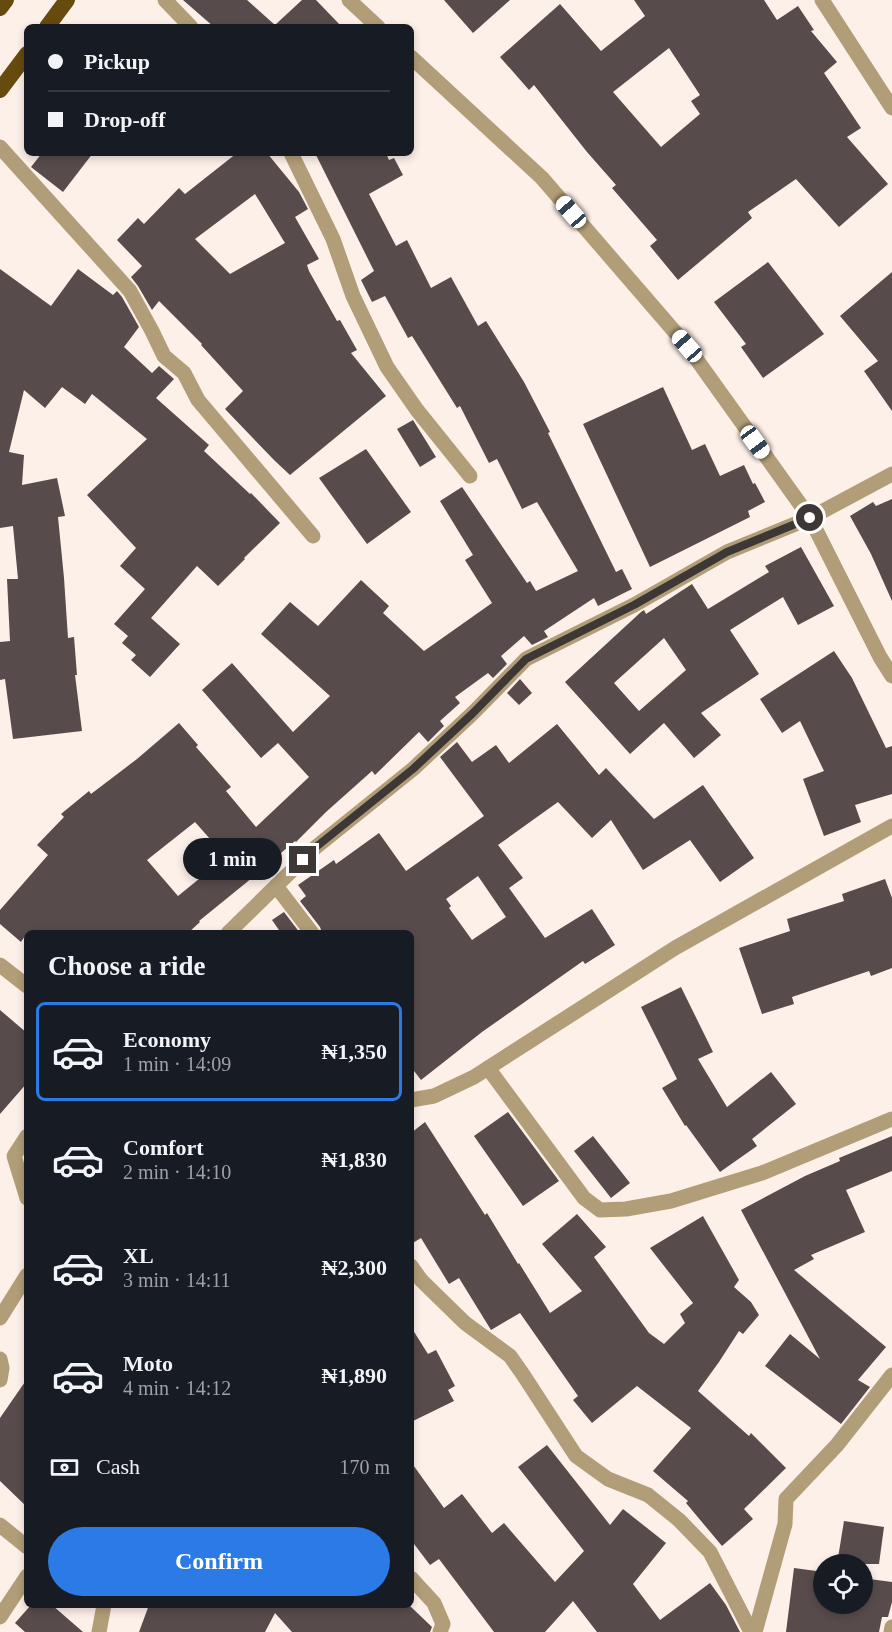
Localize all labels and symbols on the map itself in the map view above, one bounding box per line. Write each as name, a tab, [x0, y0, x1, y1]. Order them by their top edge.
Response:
car	[552, 193, 590, 231]
car	[668, 327, 706, 365]
car	[737, 422, 773, 462]
route start	[796, 504, 823, 531]
callout: 1 min	[183, 839, 282, 881]
route end	[289, 846, 316, 873]

